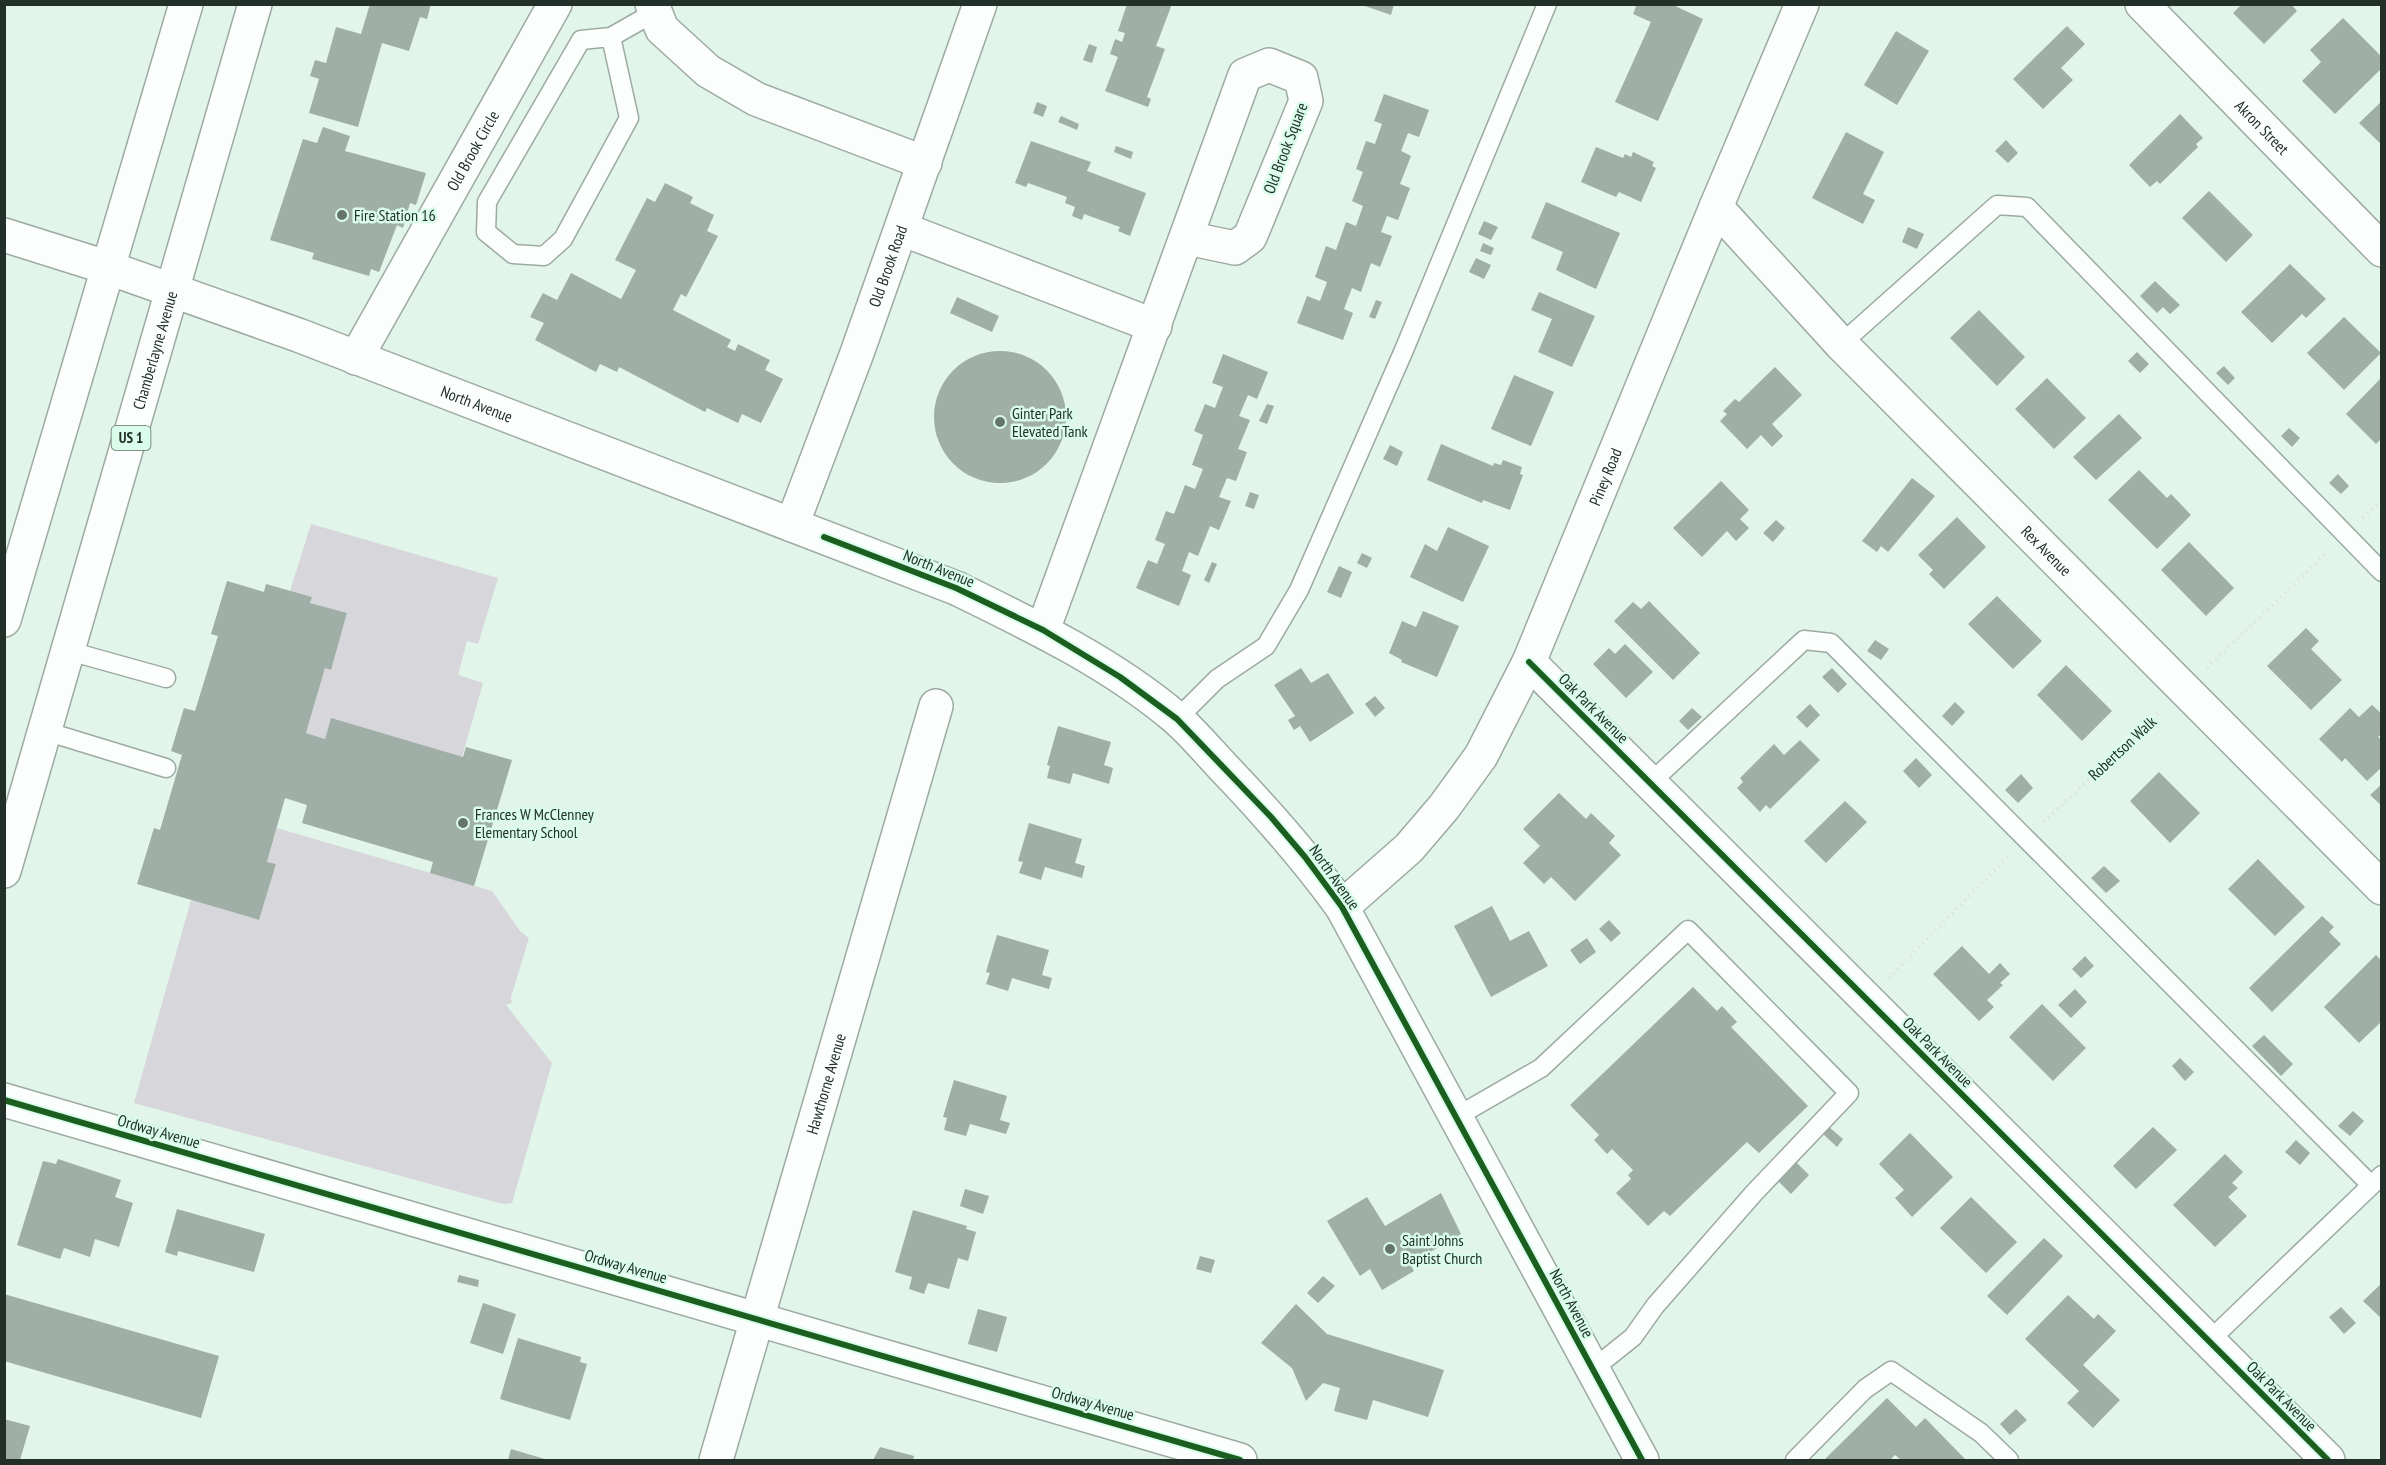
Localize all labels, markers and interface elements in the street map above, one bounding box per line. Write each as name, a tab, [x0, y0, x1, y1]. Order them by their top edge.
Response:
street label: Akron Street	[2231, 96, 2294, 159]
street label: Old Brook Square	[1258, 100, 1312, 196]
street label: Old Brook Circle	[442, 107, 503, 194]
place label: Fire Station 16	[354, 205, 436, 225]
marker: Fire Station 16	[335, 208, 349, 222]
street label: Old Brook Road	[864, 223, 911, 310]
street label: Chamberlayne Avenue	[128, 289, 181, 412]
street label: North Avenue	[438, 381, 515, 427]
place label: Ginter Park Elevated Tank	[1012, 403, 1089, 441]
marker: Ginter Park Elevated Tank	[993, 415, 1007, 429]
road number: US 1	[112, 426, 150, 450]
street label: Piney Road	[1584, 445, 1626, 508]
street label: Rex Avenue	[2017, 521, 2076, 580]
street label: North Avenue	[900, 545, 978, 591]
street label: Oak Park Avenue	[1555, 669, 1633, 747]
street label: Robertson Walk	[2084, 711, 2161, 785]
place label: Frances W McClenney Elementary School	[475, 804, 594, 842]
marker: Frances W McClenney Elementary School	[456, 816, 470, 830]
street label: North Avenue	[1305, 840, 1365, 914]
street label: Oak Park Avenue	[1899, 1013, 1977, 1091]
street label: Hawthorne Avenue	[802, 1031, 850, 1137]
street label: Ordway Avenue	[115, 1110, 203, 1152]
place label: Saint Johns Baptist Church	[1402, 1230, 1482, 1268]
marker: Saint Johns Baptist Church	[1383, 1242, 1397, 1256]
street label: Ordway Avenue	[582, 1245, 670, 1287]
street label: North Avenue	[1546, 1265, 1598, 1341]
street label: Oak Park Avenue	[2243, 1357, 2321, 1435]
street label: Ordway Avenue	[1049, 1382, 1137, 1424]

